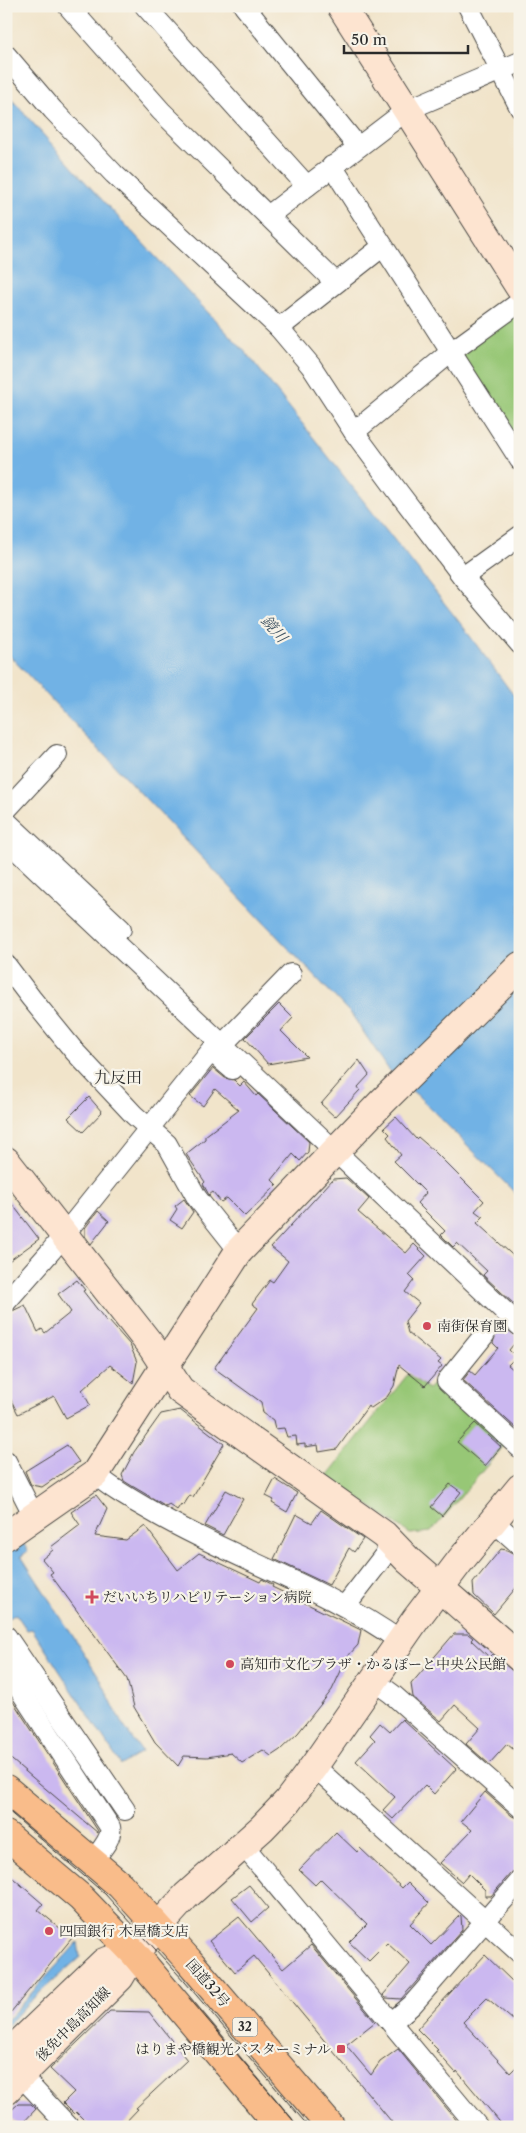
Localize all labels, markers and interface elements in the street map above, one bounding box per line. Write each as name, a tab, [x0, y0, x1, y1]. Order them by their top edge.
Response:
scale bar	[344, 22, 467, 54]
text: 50 m	[351, 30, 387, 49]
water label: 鏡川	[257, 611, 293, 648]
district label: 九反田	[94, 1067, 142, 1087]
place label: 南街保育園	[437, 1317, 507, 1335]
marker: 南街保育園	[421, 1320, 433, 1332]
place label: だいいちリハビリテーション病院	[103, 1588, 312, 1606]
marker: だいいちリハビリテーション病院	[85, 1590, 99, 1604]
place label: 高知市文化プラザ・かるぽーと中央公民館	[240, 1655, 506, 1673]
marker: 高知市文化プラザ・かるぽーと中央公民館	[224, 1658, 236, 1670]
place label: 四国銀行 木屋橋支店	[59, 1922, 189, 1940]
marker: 四国銀行 木屋橋支店	[43, 1925, 55, 1937]
street label: 国道32号	[182, 1955, 234, 2011]
street label: 後免中島高知線	[32, 1983, 114, 2065]
road number: 32	[232, 2018, 258, 2036]
place label: はりまや橋観光バスターミナル	[136, 2040, 331, 2058]
marker: はりまや橋観光バスターミナル	[335, 2043, 347, 2055]

